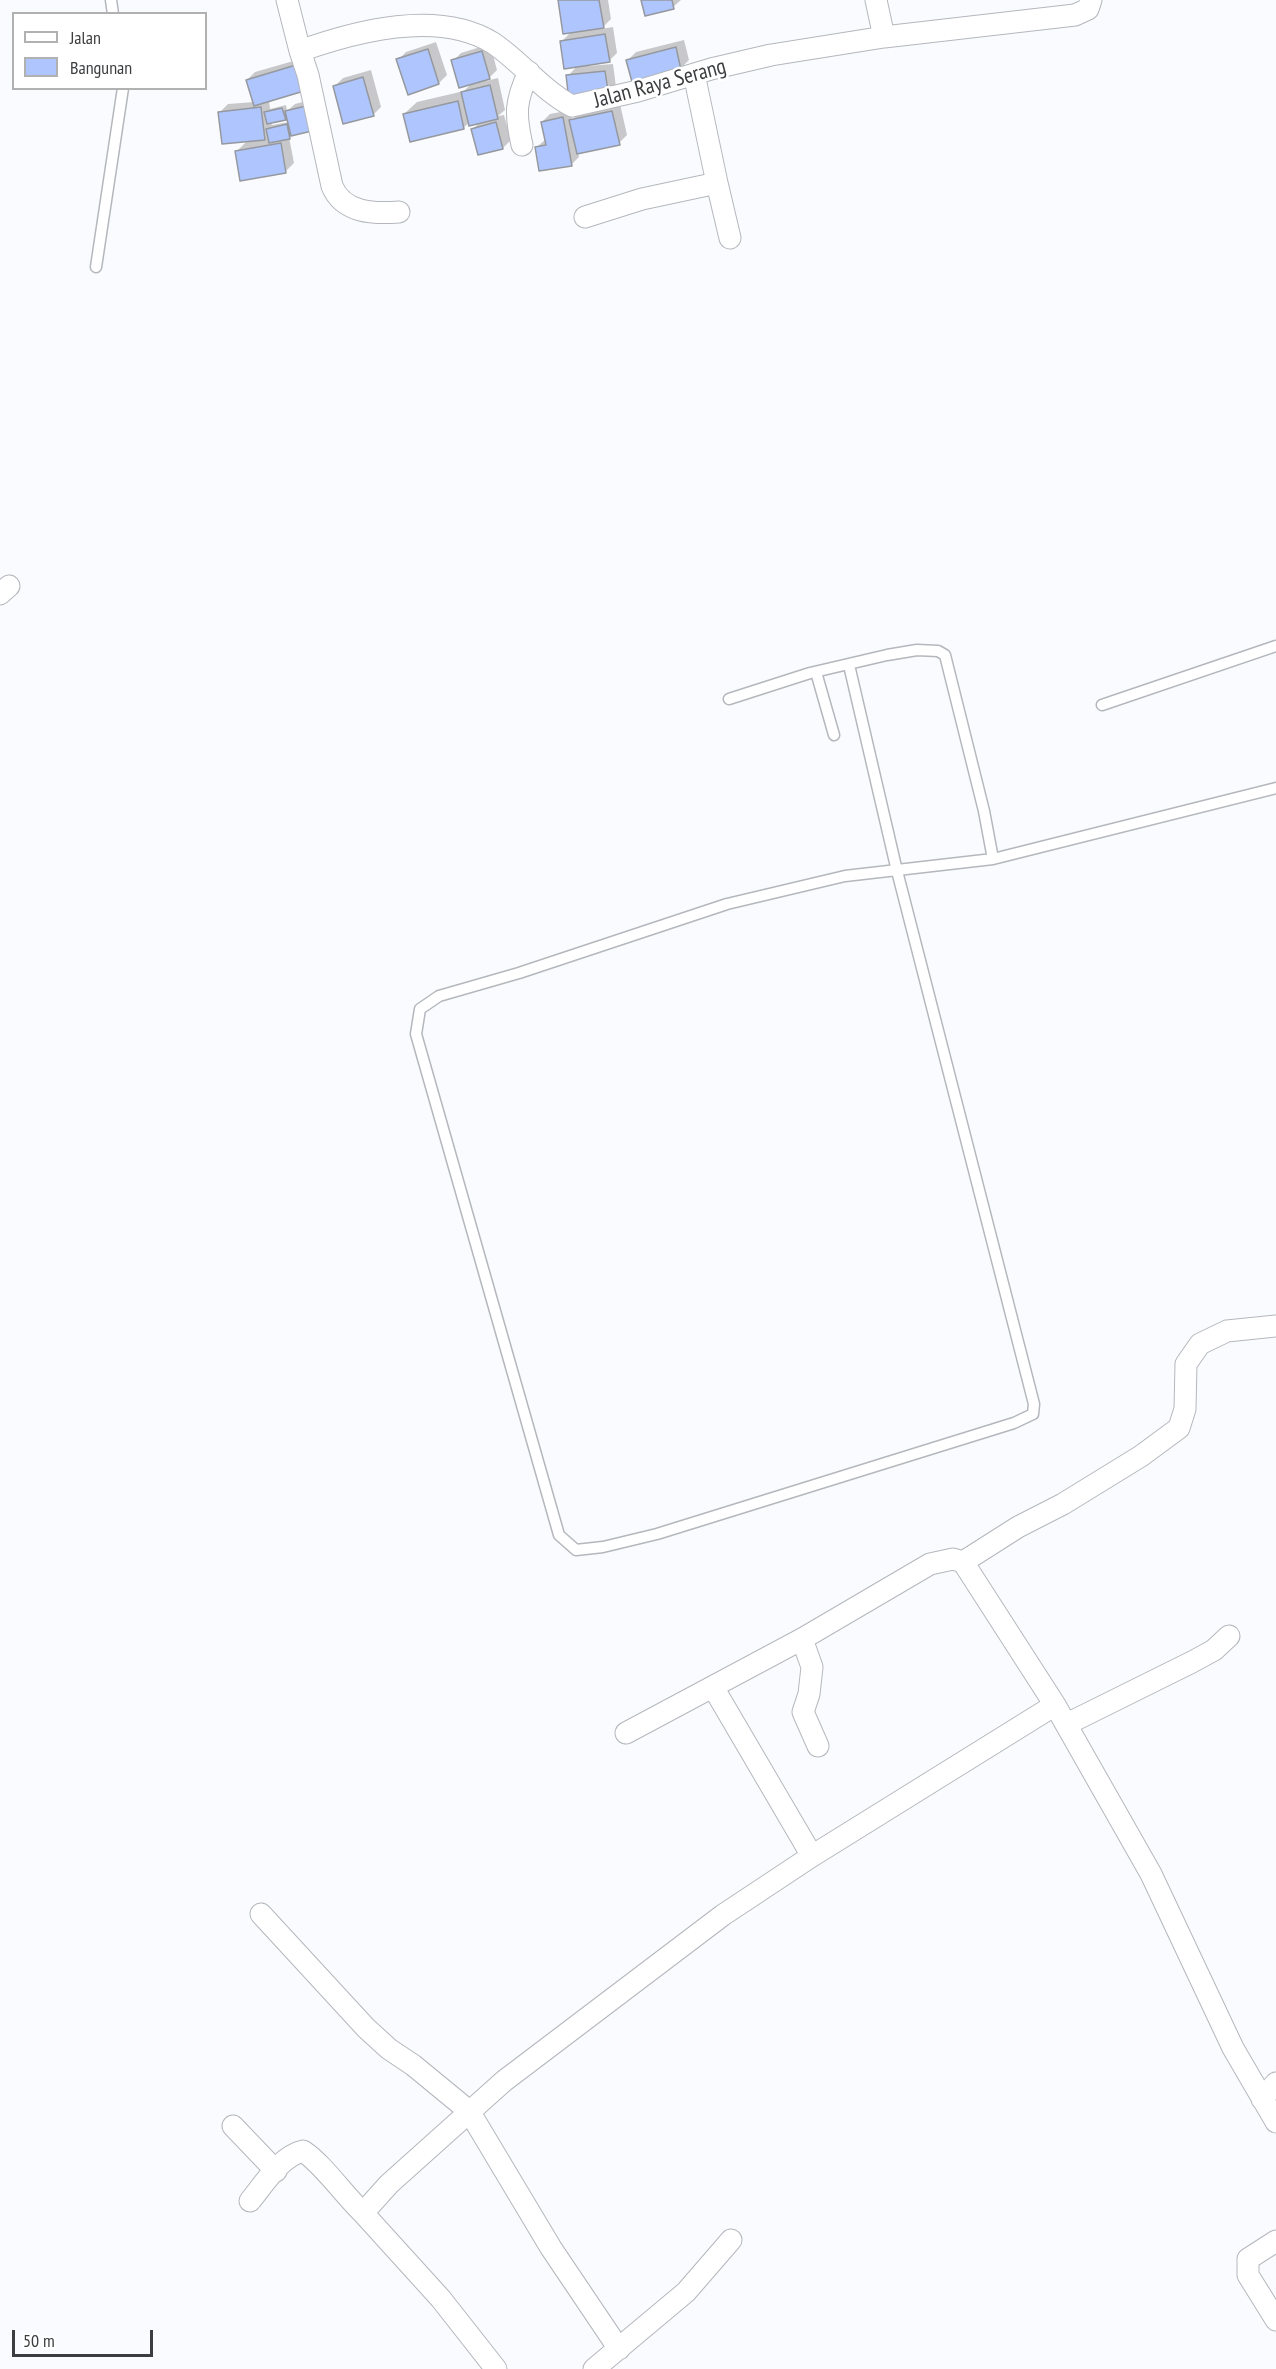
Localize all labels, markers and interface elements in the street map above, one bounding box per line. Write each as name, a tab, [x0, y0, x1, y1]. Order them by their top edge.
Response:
legend	[12, 12, 207, 90]
text: Jalan	[70, 26, 101, 49]
street label: Jalan Raya Serang	[591, 54, 729, 114]
text: Bangunan	[70, 56, 132, 79]
scale bar	[15, 2318, 156, 2356]
text: 50 m	[23, 2329, 55, 2352]

